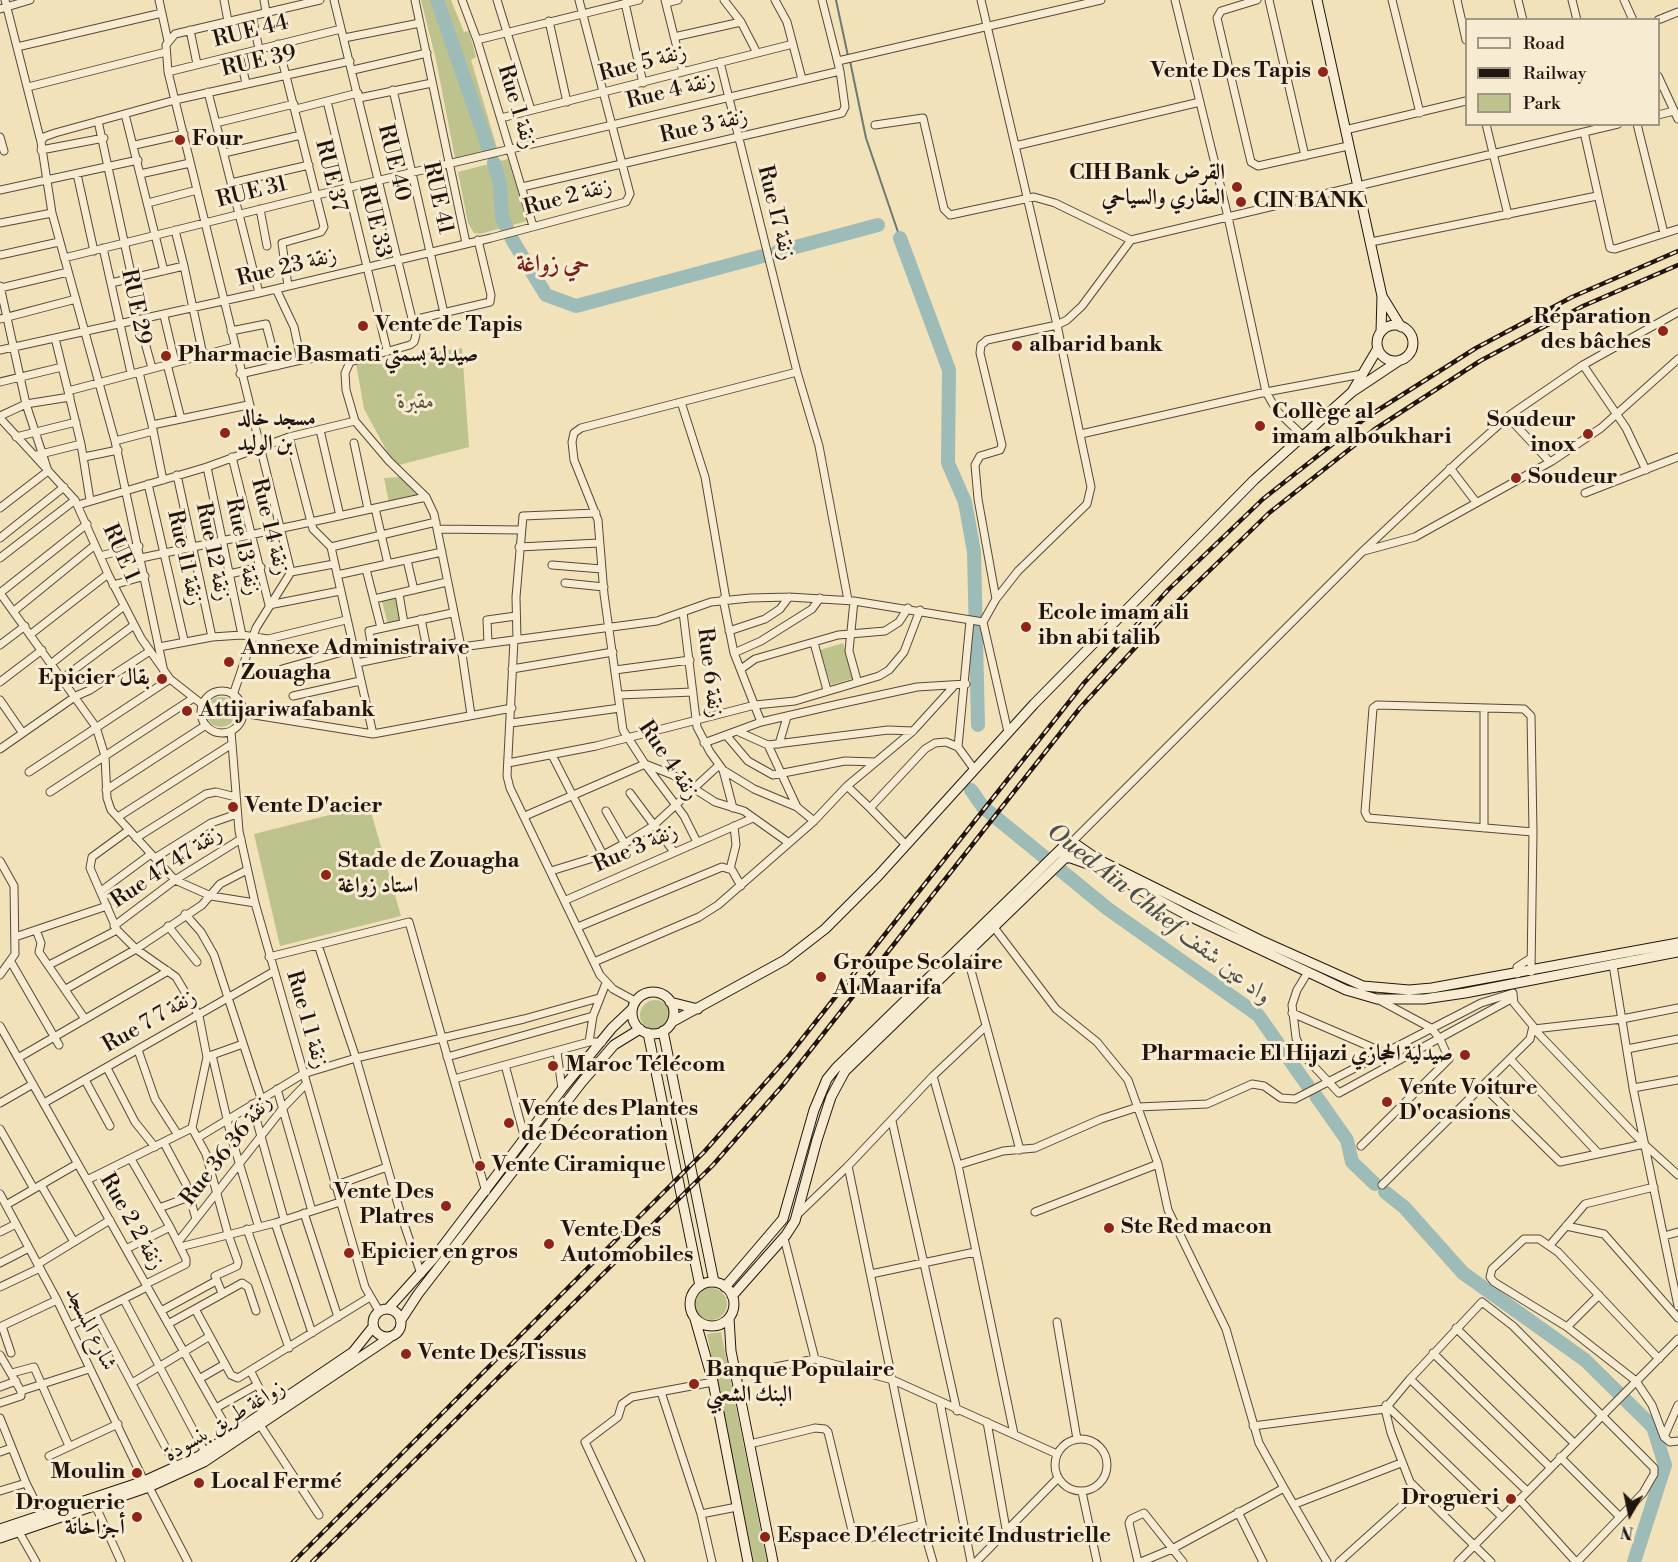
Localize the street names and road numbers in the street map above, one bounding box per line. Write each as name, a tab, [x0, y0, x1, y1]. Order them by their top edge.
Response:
street label: RUE 44	[210, 10, 292, 54]
street label: Rue 5 زنقة	[596, 40, 690, 88]
street label: RUE 39	[219, 41, 299, 83]
street label: Rue 1 زنقة	[491, 62, 541, 152]
street label: Rue 4 زنقة	[624, 68, 718, 116]
street label: Rue 3 زنقة	[657, 104, 751, 150]
street label: RUE 40	[371, 122, 415, 204]
street label: RUE 37	[308, 137, 352, 215]
street label: RUE 41	[416, 159, 458, 237]
street label: Rue 17 زنقة	[750, 163, 800, 263]
street label: RUE 31	[214, 172, 290, 214]
street label: Rue 2 زنقة	[521, 174, 615, 222]
street label: RUE 33	[352, 181, 396, 261]
street label: Rue 23 زنقة	[234, 243, 340, 293]
street label: RUE 29	[114, 267, 156, 347]
street label: Rue 14 زنقة	[244, 476, 294, 578]
street label: Rue 13 زنقة	[219, 496, 265, 598]
street label: Rue 12 زنقة	[189, 500, 235, 604]
street label: Rue 11 زنقة	[160, 508, 208, 608]
street label: RUE 1	[96, 520, 144, 586]
street label: Rue 6 زنقة	[690, 626, 728, 720]
street label: Rue 4 زنقة	[632, 716, 704, 806]
street label: Rue 3 زنقة	[590, 819, 682, 879]
street label: Rue 47 زنقة 47	[106, 821, 228, 915]
street label: Rue 1 زنقة 1	[279, 968, 333, 1072]
street label: Rue 7 زنقة 7	[98, 985, 202, 1059]
street label: Rue 36 زنقة 36	[176, 1090, 278, 1212]
street label: Rue 2 زنقة 2	[93, 1169, 169, 1275]
street label: شارع المسجد	[58, 1283, 122, 1375]
street label: زواغة طريق بنسودة	[159, 1375, 291, 1469]

